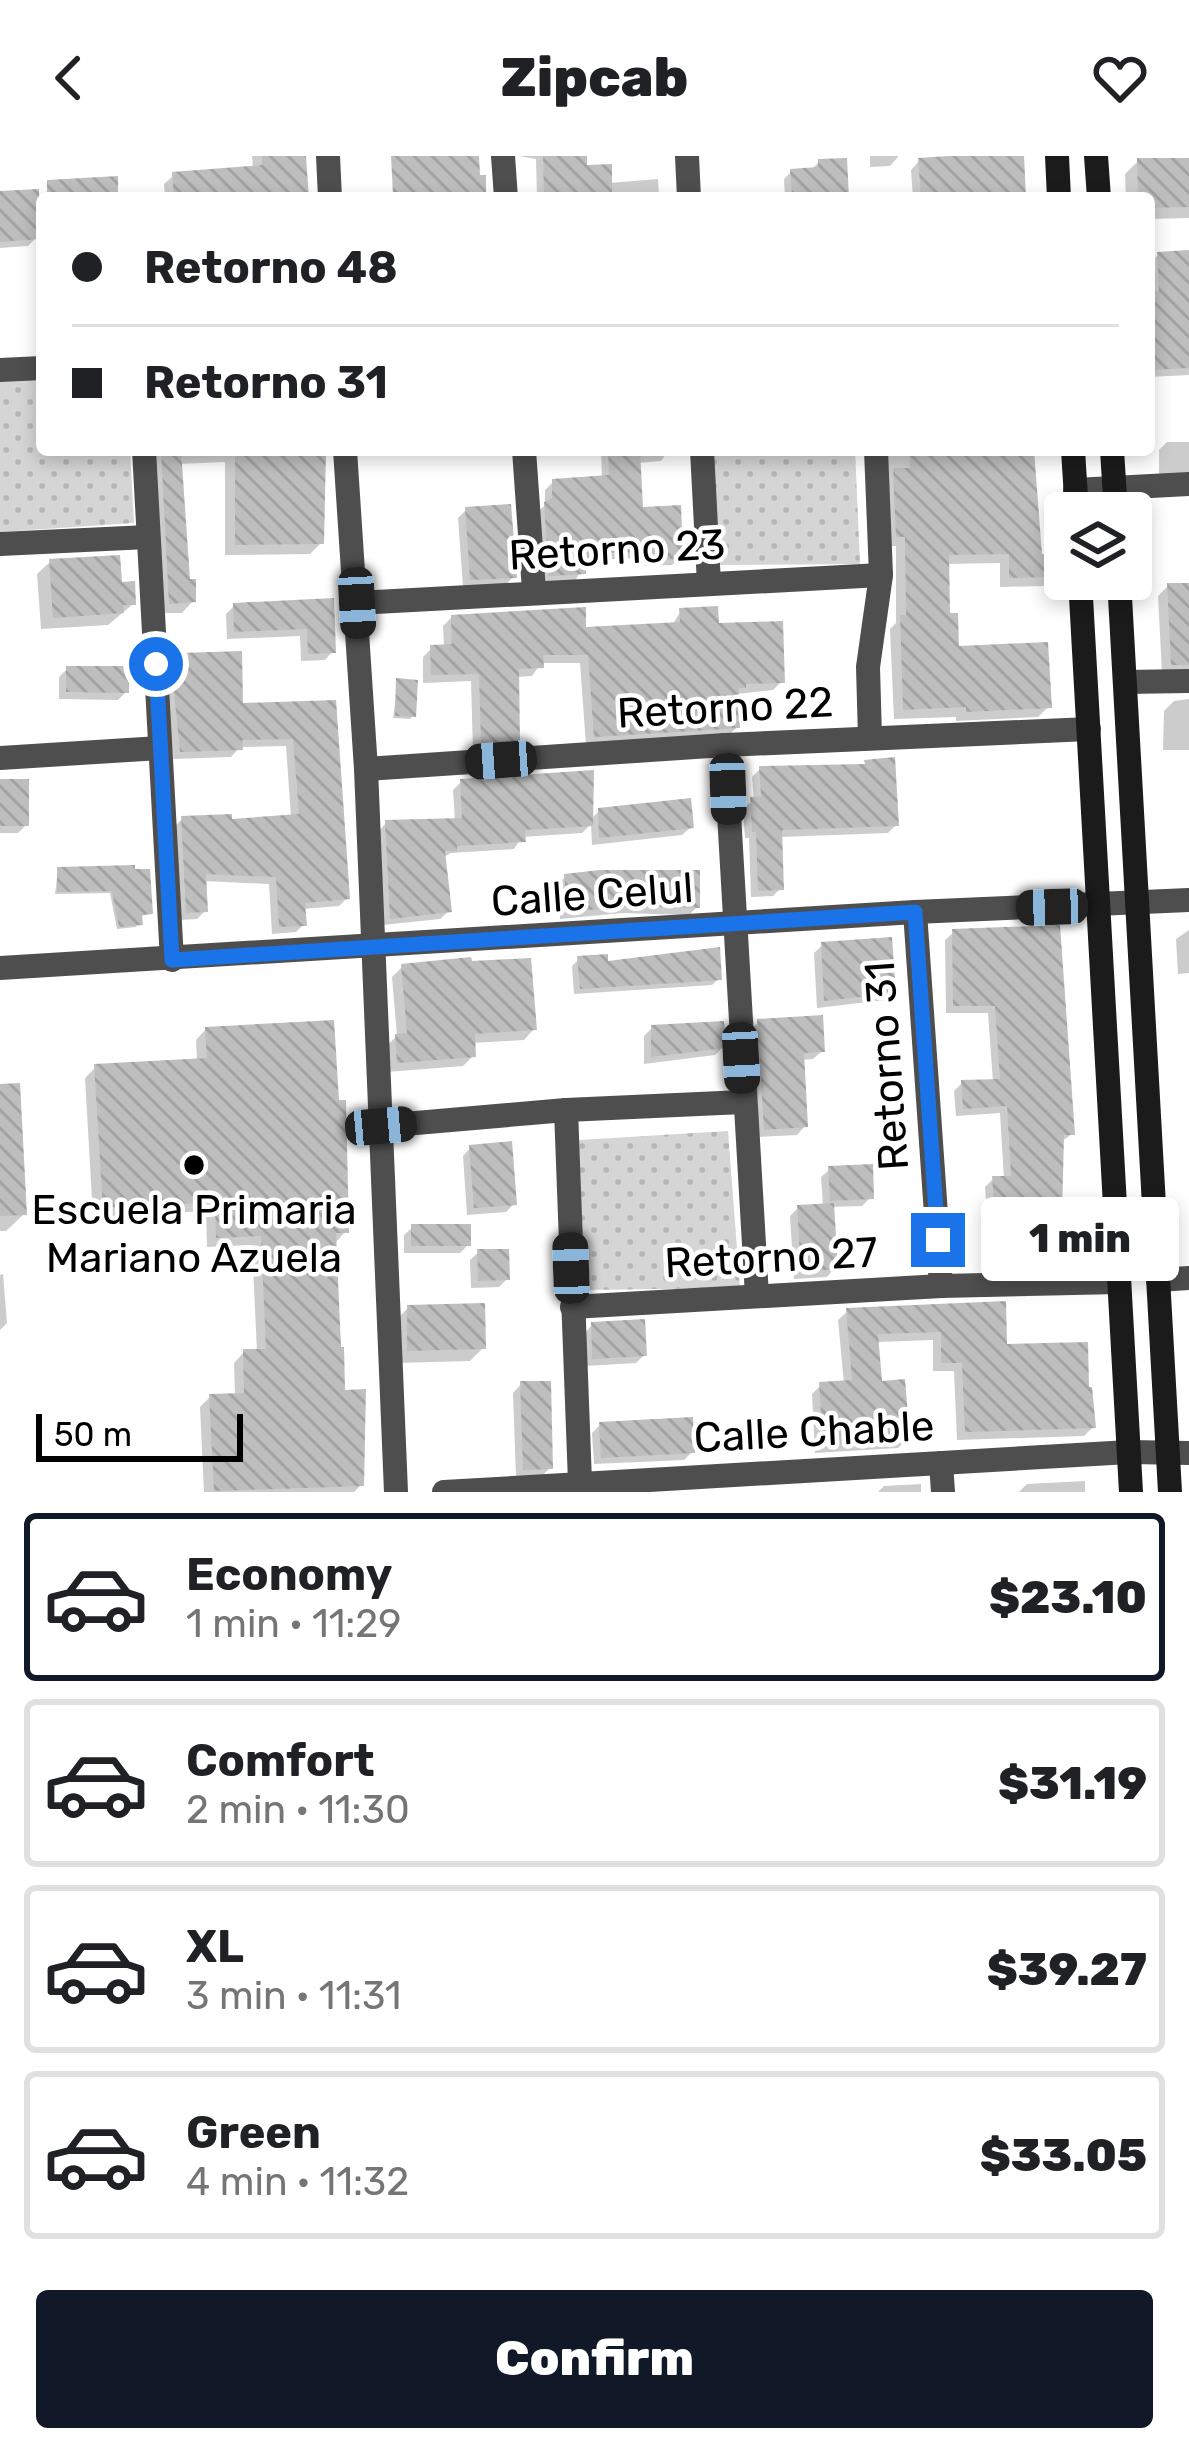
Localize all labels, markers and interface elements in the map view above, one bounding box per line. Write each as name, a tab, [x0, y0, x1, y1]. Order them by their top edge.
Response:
icon: back	[36, 45, 102, 111]
icon: heart	[1087, 45, 1153, 111]
text: Zipcab	[501, 46, 688, 110]
text: Retorno 48	[144, 241, 398, 294]
text: Retorno 31	[144, 356, 388, 409]
map controls	[1044, 492, 1152, 600]
button: layers	[1044, 492, 1152, 600]
street label: Retorno 23	[507, 519, 727, 581]
car	[337, 566, 377, 640]
route start	[129, 637, 183, 691]
street label: Retorno 22	[616, 677, 834, 739]
car	[464, 740, 538, 780]
car	[709, 752, 747, 826]
street label: Calle Celul	[489, 863, 695, 927]
car	[1015, 888, 1089, 926]
street label: Retorno 31	[855, 960, 919, 1172]
car	[721, 1021, 761, 1095]
car	[344, 1105, 418, 1147]
marker: Escuela Primaria Mariano Azuela	[181, 1152, 207, 1178]
place label: Escuela Primaria Mariano Azuela	[31, 1185, 357, 1283]
callout: 1 min	[980, 1198, 1178, 1282]
route end	[911, 1213, 965, 1267]
text: 1 min	[1029, 1216, 1131, 1262]
street label: Retorno 27	[663, 1227, 879, 1289]
car	[552, 1231, 590, 1305]
street label: Calle Chable	[692, 1401, 936, 1463]
scale bar	[36, 1408, 243, 1461]
text: 50 m	[54, 1415, 132, 1454]
icon: car	[42, 1543, 150, 1651]
text: Economy	[186, 1548, 392, 1601]
text: $23.10	[989, 1571, 1147, 1624]
text: 1 min · 11:29	[186, 1601, 401, 1647]
icon: car	[42, 1729, 150, 1837]
text: Comfort	[186, 1734, 375, 1787]
text: $31.19	[998, 1757, 1147, 1810]
text: 2 min · 11:30	[186, 1787, 410, 1833]
icon: car	[42, 1915, 150, 2023]
text: XL	[186, 1920, 244, 1973]
text: $39.27	[987, 1943, 1147, 1996]
text: 3 min · 11:31	[186, 1973, 402, 2019]
icon: car	[42, 2101, 150, 2209]
text: Green	[186, 2106, 321, 2159]
text: $33.05	[980, 2129, 1147, 2182]
text: 4 min · 11:32	[186, 2159, 409, 2205]
button: Confirm	[36, 2290, 1153, 2428]

